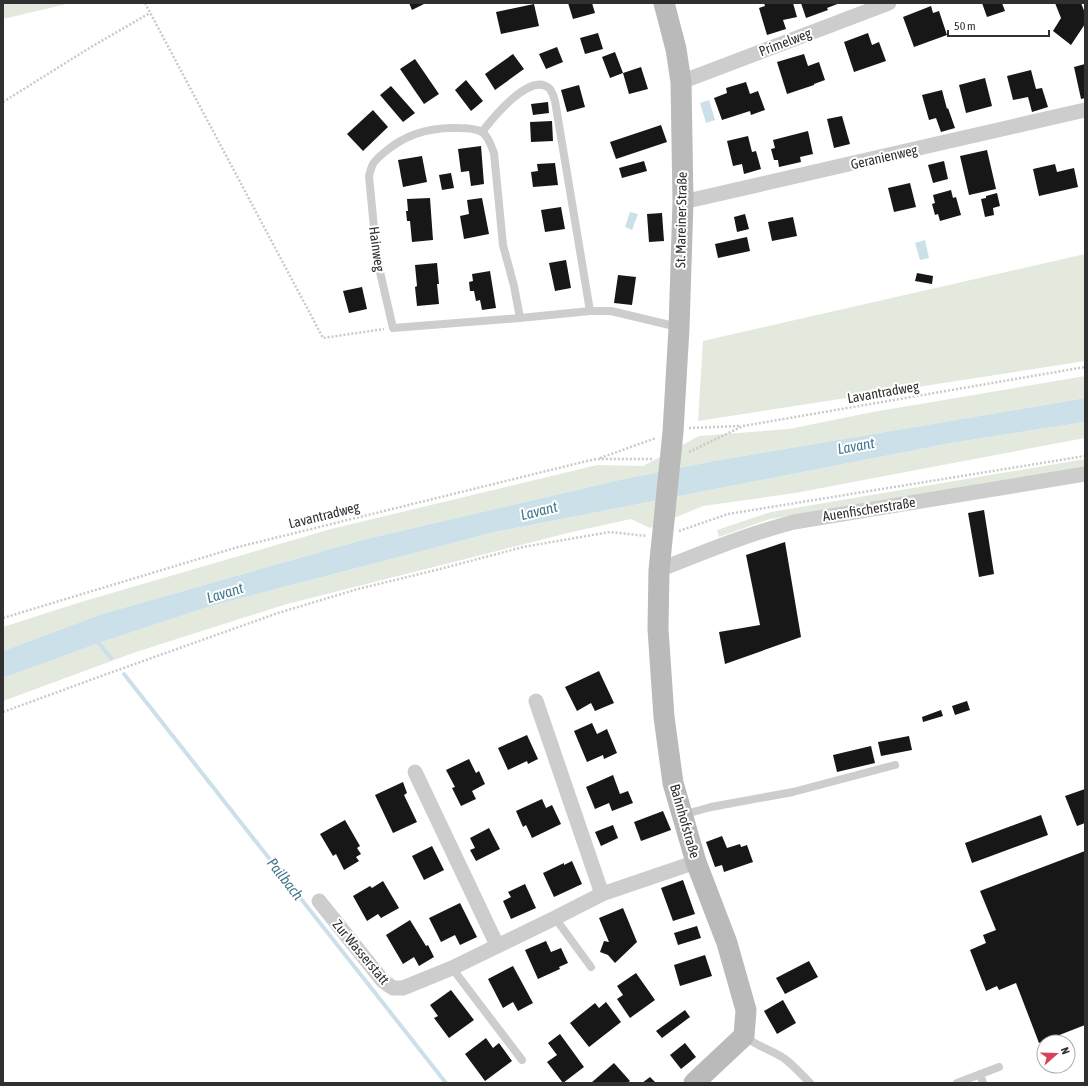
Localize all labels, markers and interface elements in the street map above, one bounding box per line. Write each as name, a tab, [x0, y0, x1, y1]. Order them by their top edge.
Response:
scale bar	[948, 12, 1049, 38]
text: 50 m	[954, 19, 976, 33]
street label: Primelweg	[757, 25, 813, 59]
street label: Geranienweg	[849, 142, 919, 172]
street label: St. Mareiner Straße	[672, 172, 690, 268]
street label: Hainweg	[366, 225, 388, 273]
street label: Lavantradweg	[846, 378, 920, 406]
water label: Lavant	[836, 434, 876, 457]
street label: Auenfischerstraße	[822, 494, 916, 524]
street label: Lavantradweg	[287, 498, 361, 532]
water label: Lavant	[519, 498, 560, 523]
water label: Lavant	[204, 579, 246, 606]
street label: Bahnhofstraße	[667, 782, 703, 860]
water label: Pailbach	[264, 854, 307, 903]
street label: Zur Wasserstatt	[329, 916, 393, 988]
north arrow	[1036, 1034, 1076, 1074]
text: N	[1059, 1045, 1072, 1056]

